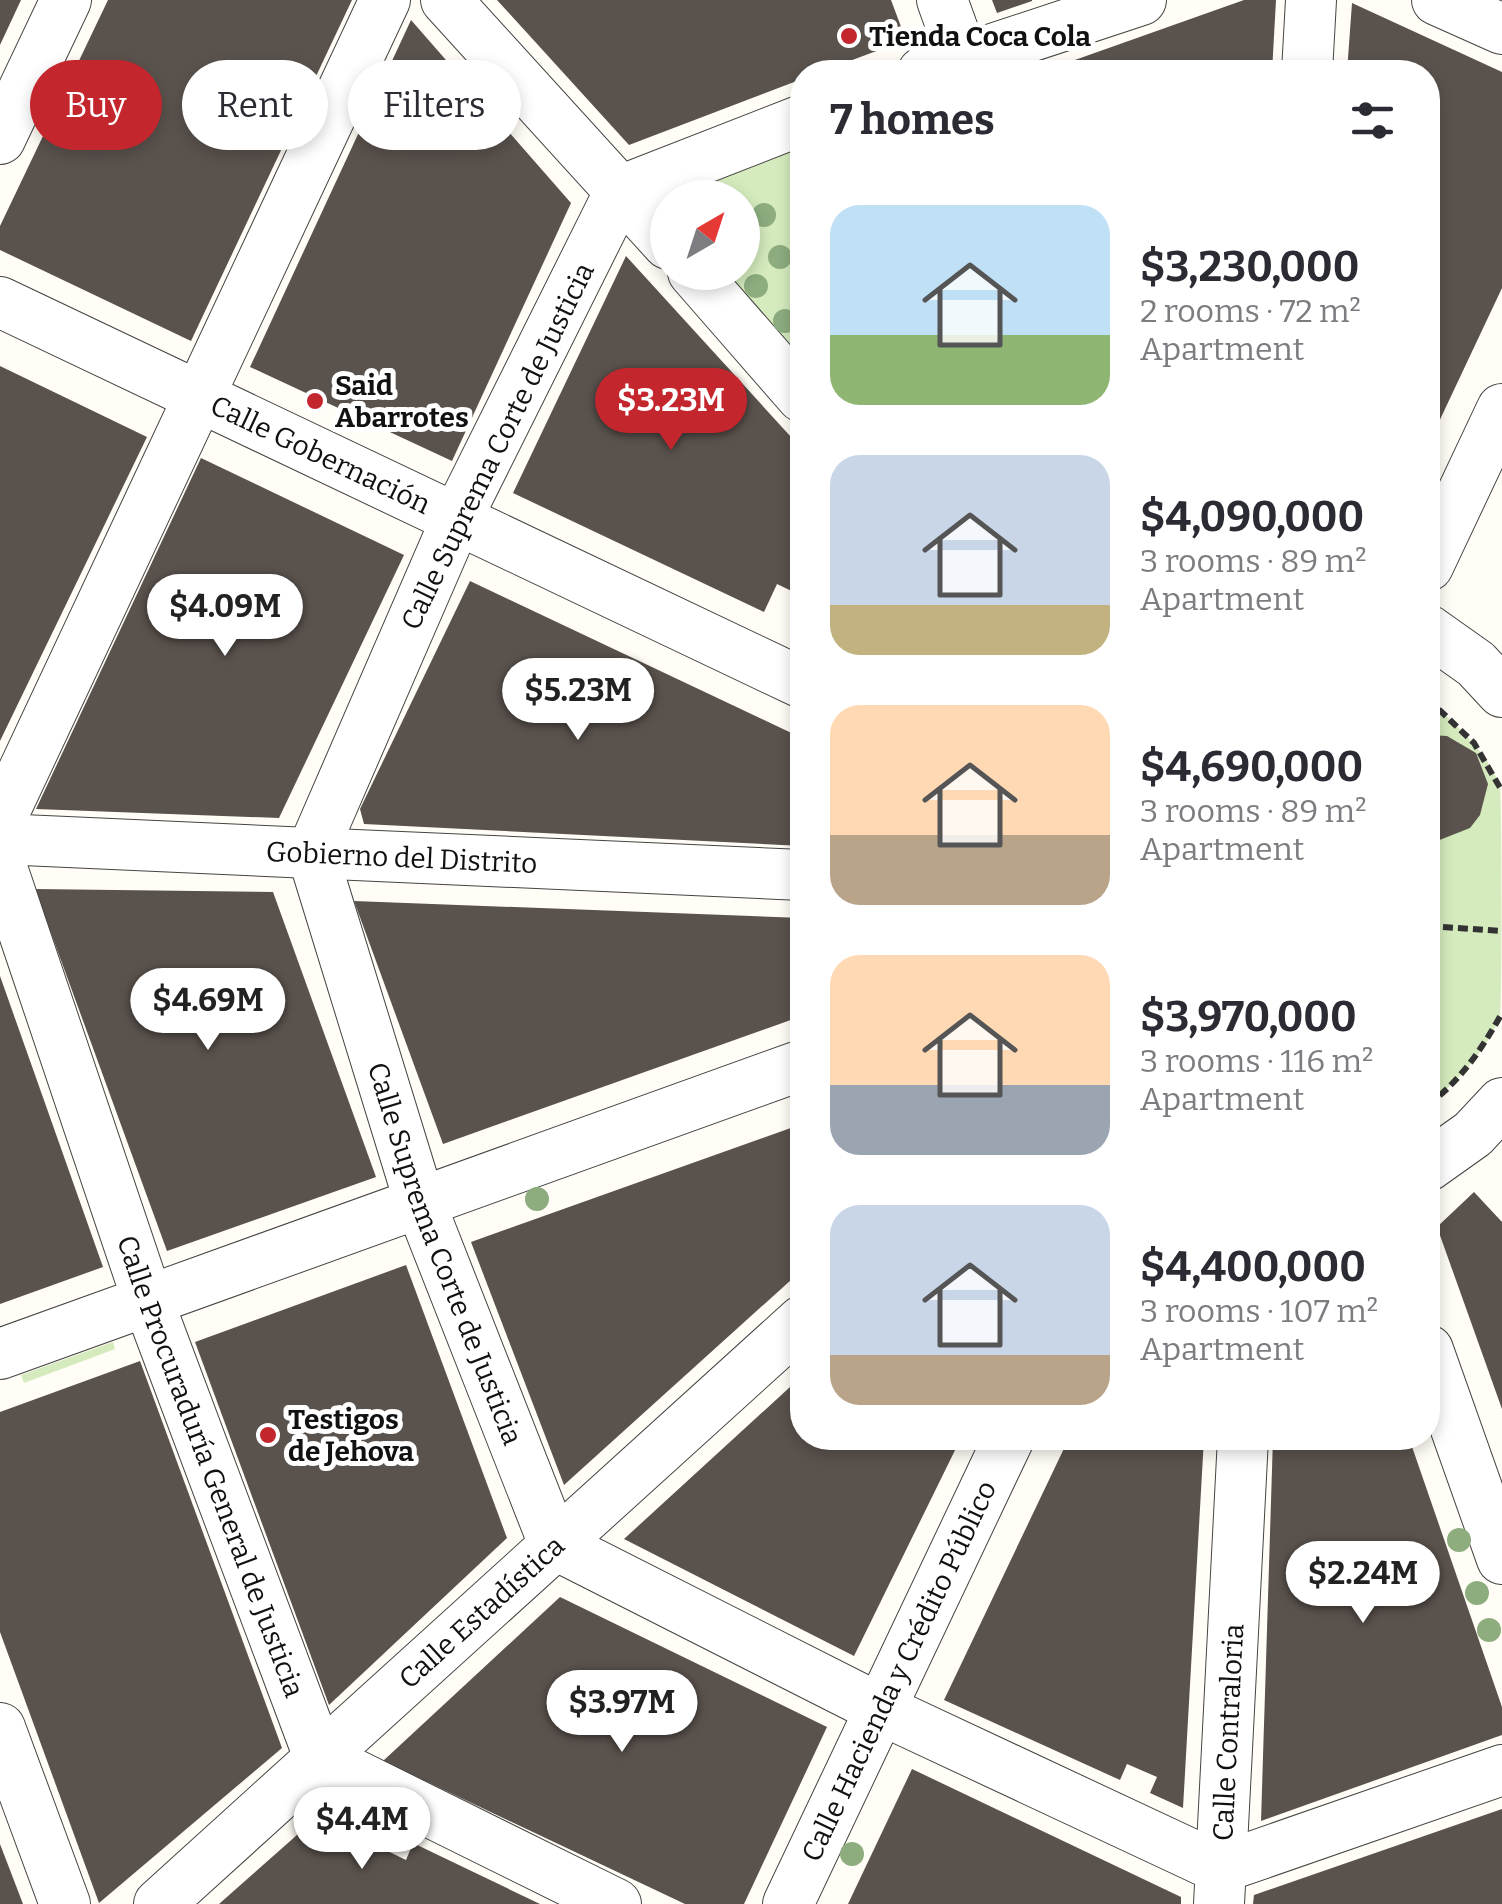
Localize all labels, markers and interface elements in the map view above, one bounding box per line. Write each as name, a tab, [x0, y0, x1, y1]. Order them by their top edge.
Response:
place label: Tienda Coca Cola	[869, 20, 1091, 53]
marker: Tienda Coca Cola	[838, 25, 860, 47]
chip: Buy	[30, 60, 162, 150]
chip: Rent	[182, 60, 328, 150]
chip: Filters	[348, 60, 521, 150]
icon: filters	[1345, 93, 1400, 148]
text: 7 homes	[830, 95, 995, 145]
north arrow	[650, 180, 760, 290]
map controls	[650, 180, 760, 290]
text: $3,230,000	[1140, 242, 1359, 292]
icon: home	[910, 245, 1030, 365]
street label: Calle Suprema Corte de Justicia	[394, 257, 601, 635]
text: 2 rooms · 72 m²	[1140, 292, 1361, 330]
text: Apartment	[1140, 330, 1304, 368]
pin: $3.23M	[590, 368, 752, 453]
place label: Said Abarrotes	[335, 369, 469, 434]
text: $3.23M	[617, 381, 725, 419]
street label: Calle Gobernación	[205, 389, 436, 521]
marker: Said Abarrotes	[304, 390, 326, 412]
text: $4,090,000	[1140, 492, 1364, 542]
icon: home	[910, 495, 1030, 615]
text: 3 rooms · 89 m²	[1140, 542, 1367, 580]
pin: $4.09M	[144, 574, 306, 659]
text: Apartment	[1140, 580, 1304, 618]
text: $4.09M	[169, 587, 281, 625]
pin: $5.23M	[497, 658, 659, 743]
text: $5.23M	[524, 671, 632, 709]
text: $4,690,000	[1140, 742, 1363, 792]
icon: home	[910, 745, 1030, 865]
text: 3 rooms · 89 m²	[1140, 792, 1367, 830]
text: Apartment	[1140, 830, 1304, 868]
street label: Gobierno del Distrito	[265, 835, 538, 880]
pin: $4.69M	[127, 968, 289, 1053]
text: $4.69M	[152, 981, 264, 1019]
text: $3,970,000	[1140, 992, 1357, 1042]
icon: home	[910, 995, 1030, 1115]
text: 3 rooms · 116 m²	[1140, 1042, 1373, 1080]
street label: Calle Suprema Corte de Justicia	[361, 1058, 529, 1450]
text: Apartment	[1140, 1080, 1304, 1118]
street label: Calle Procuraduría General de Justicia	[110, 1231, 311, 1702]
text: $4,400,000	[1140, 1242, 1366, 1292]
icon: home	[910, 1245, 1030, 1365]
text: 3 rooms · 107 m²	[1140, 1292, 1378, 1330]
text: Apartment	[1140, 1330, 1304, 1368]
place label: Testigos de Jehova	[288, 1403, 414, 1468]
marker: Testigos de Jehova	[257, 1424, 279, 1446]
street label: Calle Hacienda y Crédito Público	[795, 1476, 1003, 1867]
street label: Calle Estadística	[392, 1529, 571, 1695]
pin: $2.24M	[1282, 1541, 1444, 1626]
text: $2.24M	[1308, 1554, 1418, 1592]
street label: Calle Contraloria	[1206, 1623, 1250, 1842]
pin: $3.97M	[541, 1670, 703, 1755]
text: $3.97M	[569, 1683, 675, 1721]
pin: $4.4M	[292, 1787, 432, 1872]
text: $4.4M	[315, 1800, 409, 1838]

